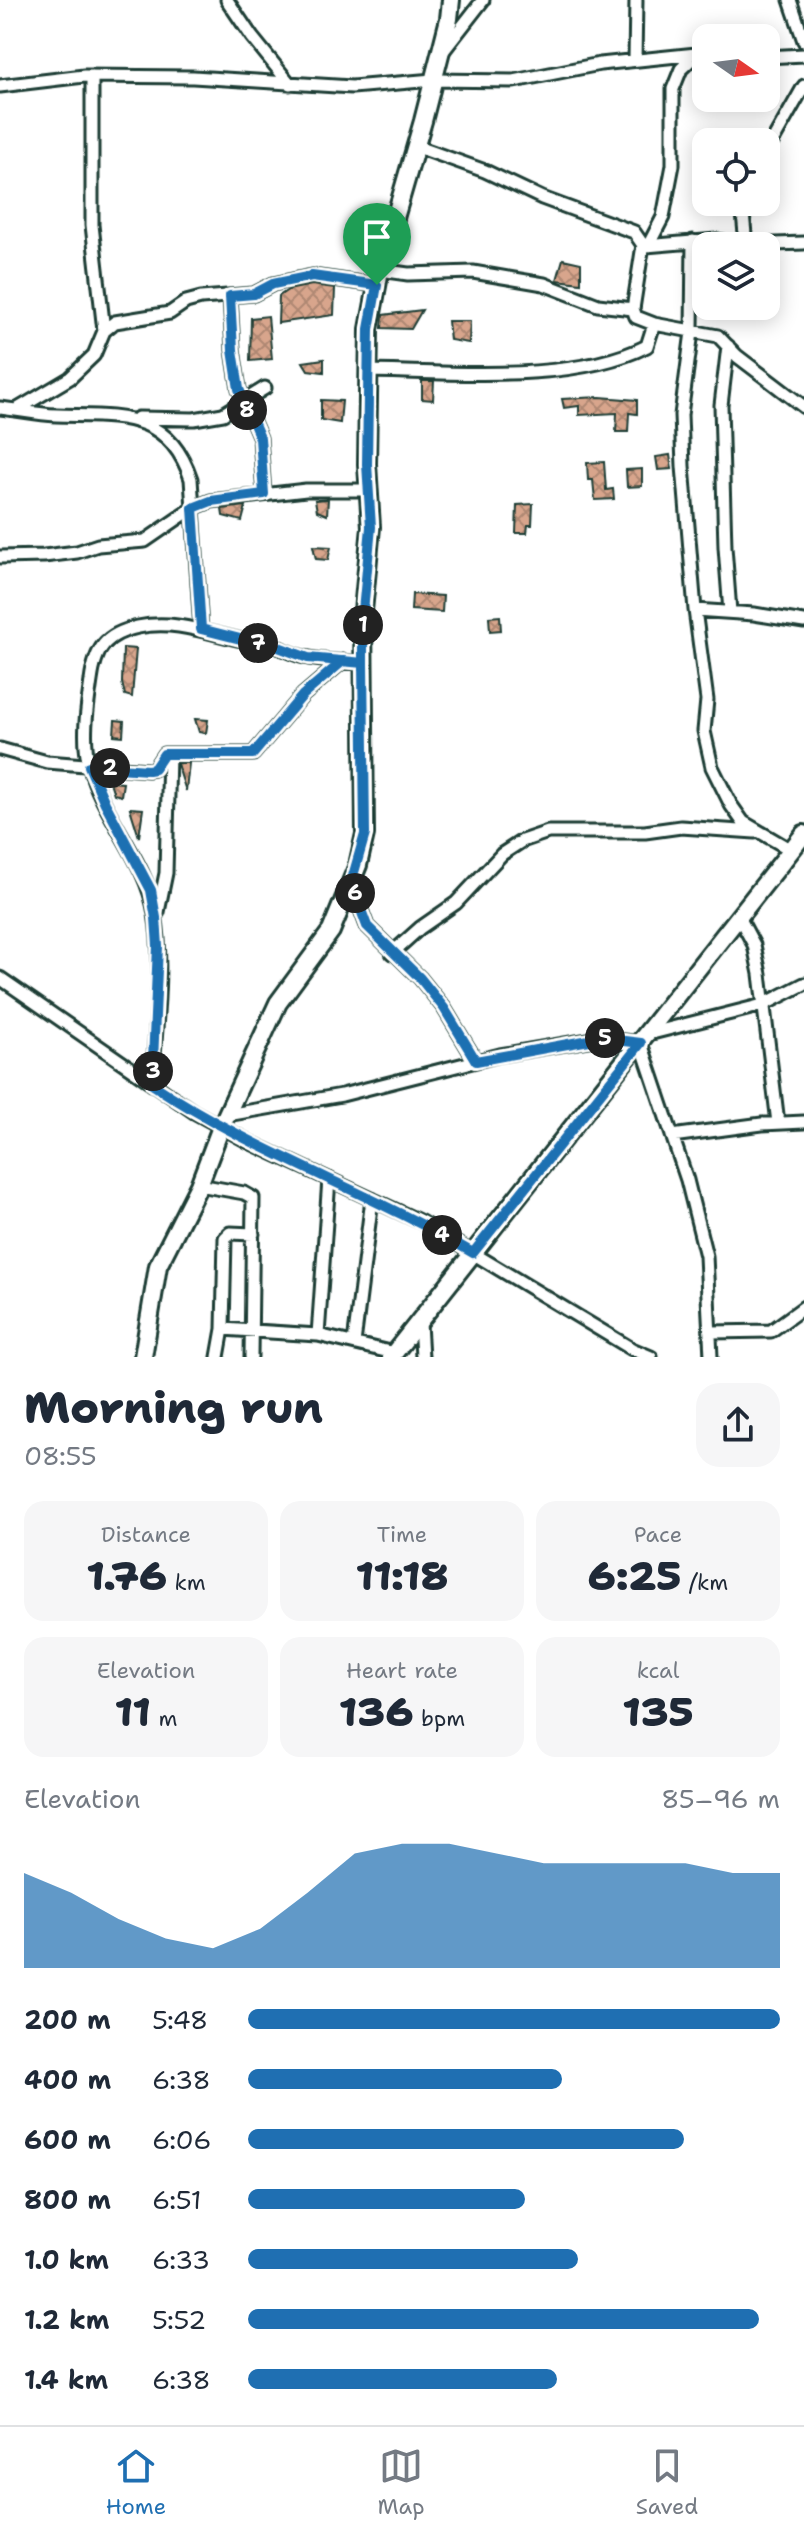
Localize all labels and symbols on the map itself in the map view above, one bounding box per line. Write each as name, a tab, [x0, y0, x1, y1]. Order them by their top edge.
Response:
north arrow	[692, 24, 780, 112]
pin	[343, 203, 411, 285]
pin: 8	[227, 390, 267, 430]
pin: 1	[343, 605, 383, 645]
pin: 7	[238, 623, 278, 663]
pin: 2	[90, 748, 130, 788]
pin: 6	[335, 873, 375, 913]
pin: 5	[585, 1018, 625, 1058]
pin: 3	[133, 1051, 173, 1091]
pin: 4	[422, 1215, 462, 1255]

